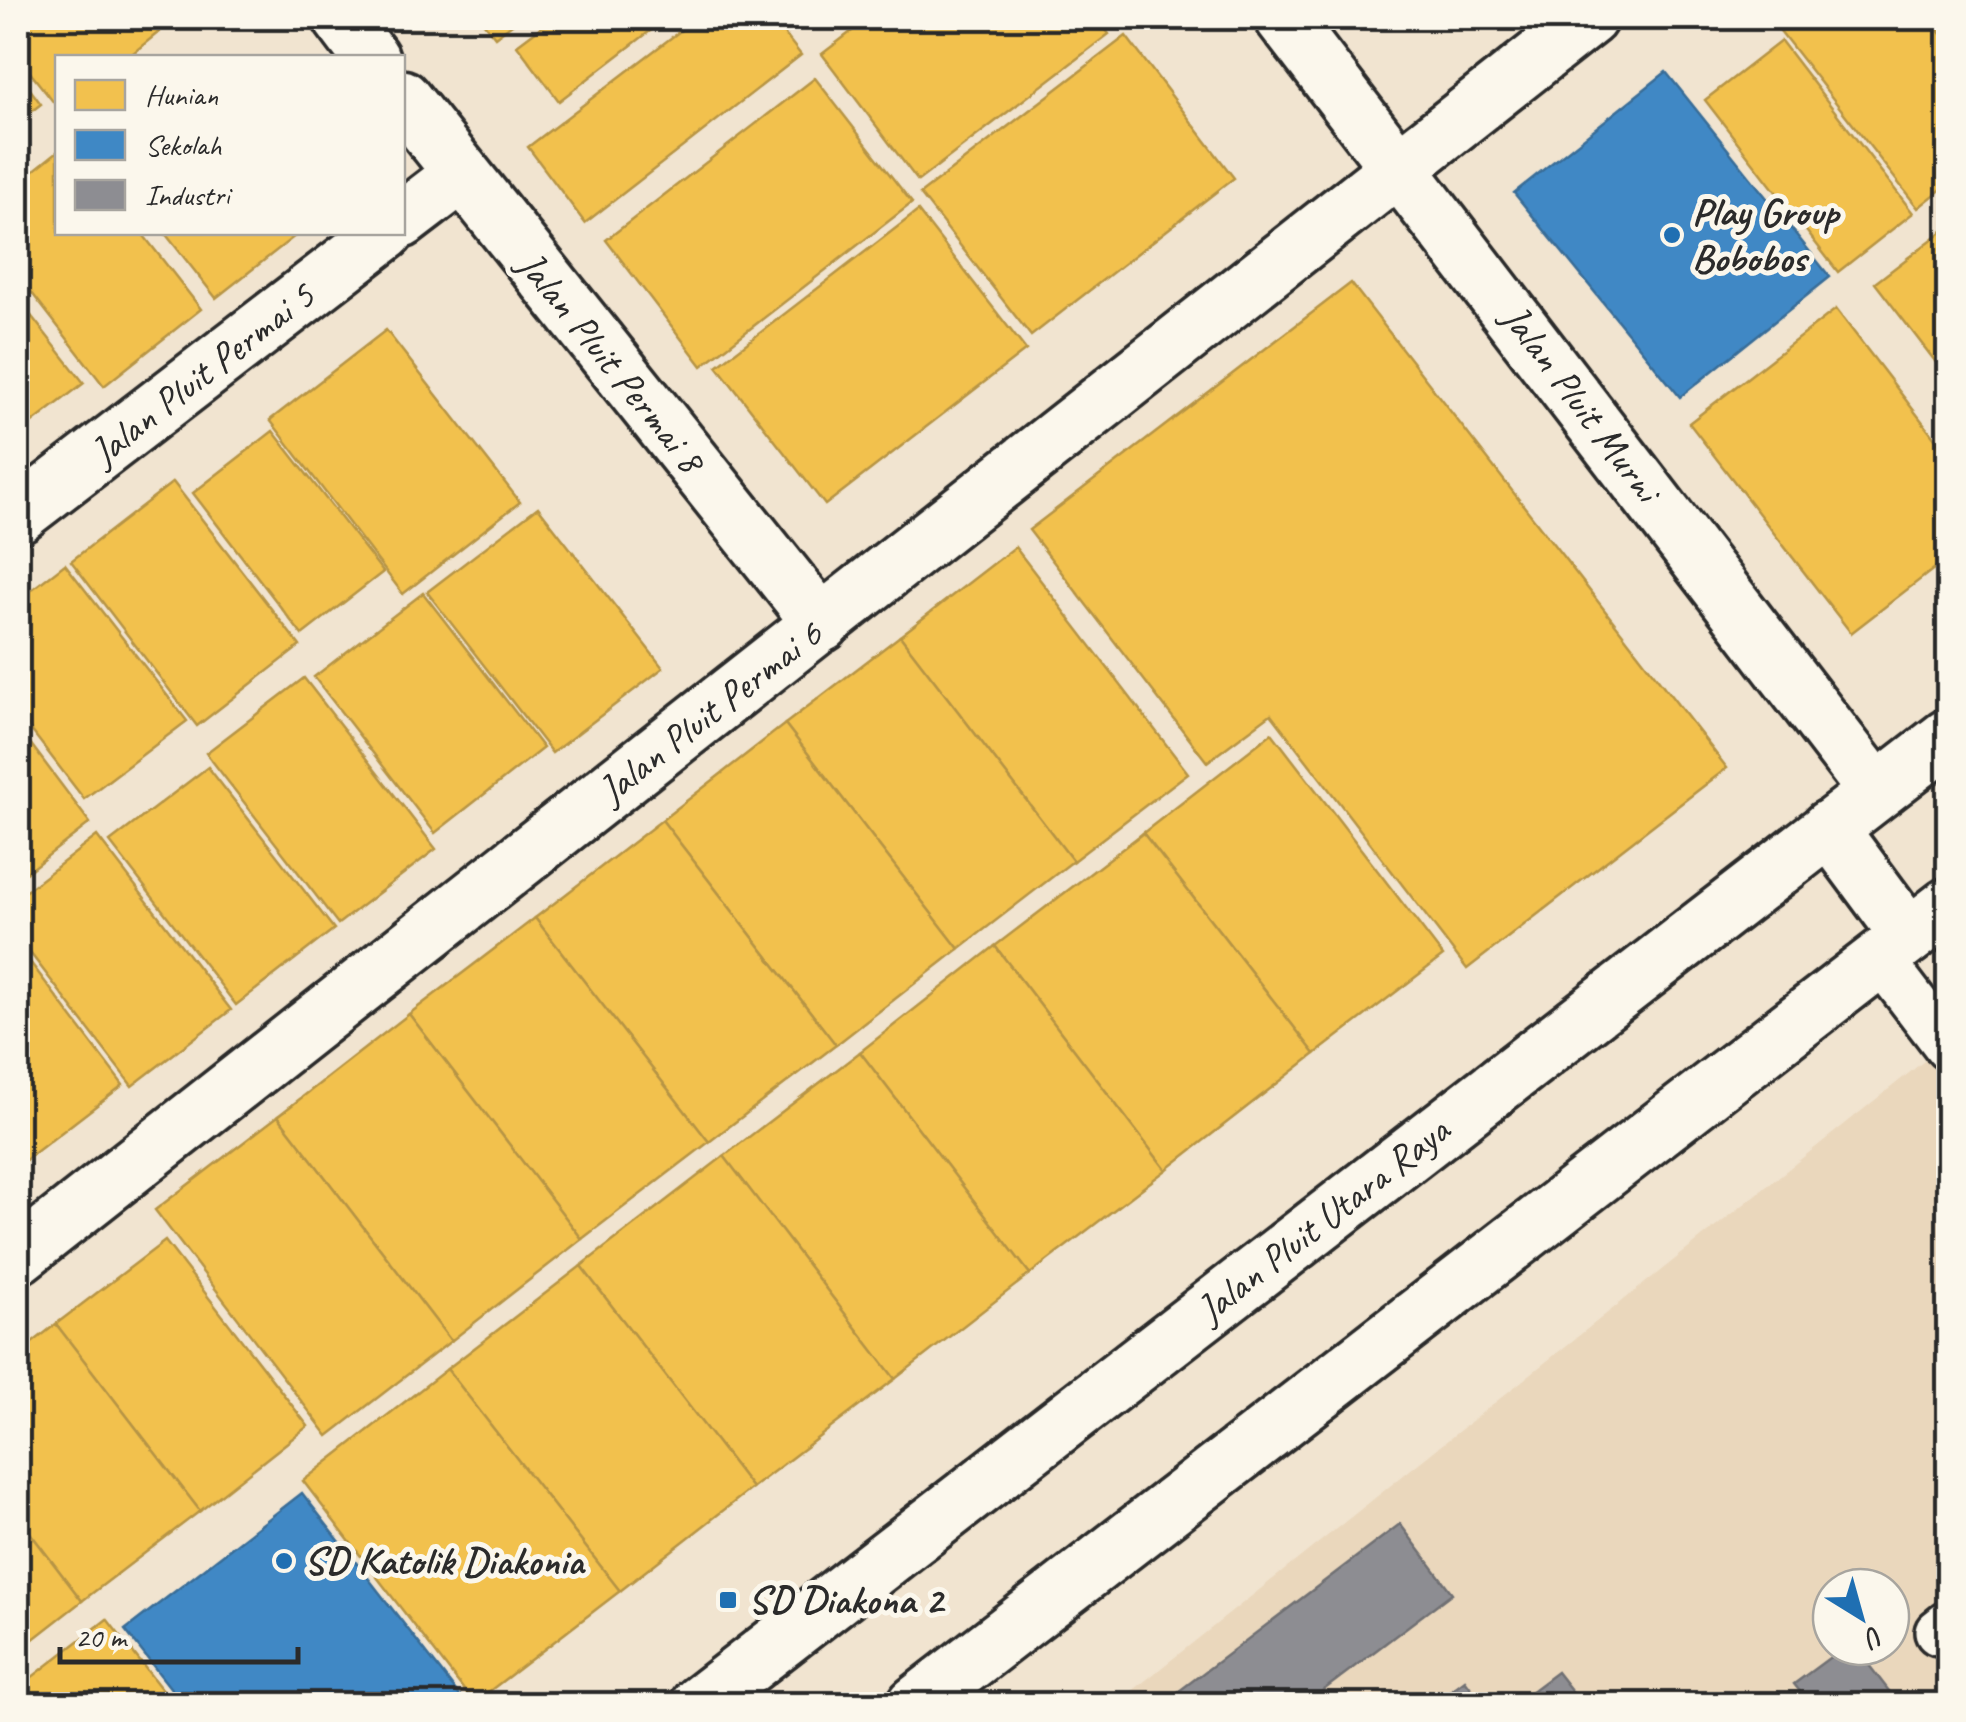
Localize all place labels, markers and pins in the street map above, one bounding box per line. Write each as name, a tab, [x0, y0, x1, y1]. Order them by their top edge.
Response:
place label: Play Group Bobobos	[1692, 187, 1841, 283]
marker: Play Group Bobobos	[1661, 224, 1683, 246]
place label: SD Katolik Diakonia	[304, 1536, 586, 1586]
marker: SD Katolik Diakonia	[273, 1550, 295, 1572]
place label: SD Diakona 2	[748, 1575, 947, 1625]
marker: SD Diakona 2	[717, 1589, 739, 1611]

